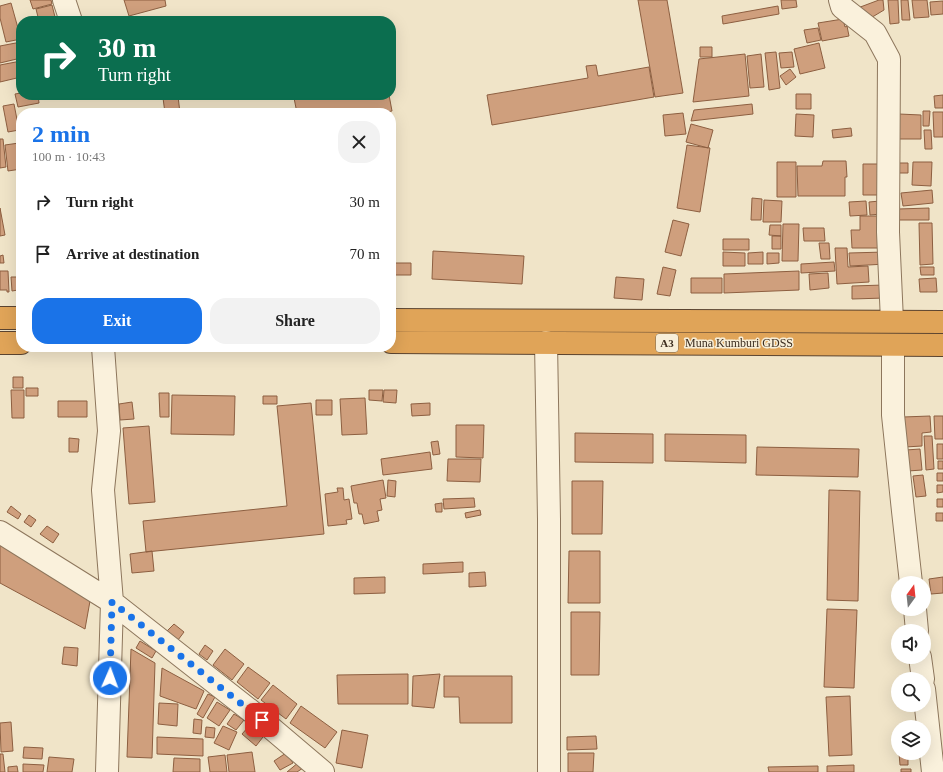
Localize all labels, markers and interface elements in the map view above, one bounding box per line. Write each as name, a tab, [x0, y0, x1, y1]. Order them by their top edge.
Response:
icon: right	[32, 32, 84, 84]
text: 30 m	[98, 32, 156, 63]
text: Turn right	[98, 65, 171, 85]
text: 2 min	[32, 121, 90, 147]
button: close	[338, 121, 380, 163]
text: 100 m · 10:43	[32, 149, 105, 164]
icon: right	[32, 191, 54, 213]
text: Turn right	[66, 194, 133, 210]
text: 30 m	[350, 194, 380, 210]
icon: arrive	[32, 243, 54, 265]
text: Arrive at destination	[66, 246, 199, 262]
text: 70 m	[350, 246, 380, 262]
button: Exit	[32, 298, 202, 344]
button: Share	[210, 298, 380, 344]
road number: A3	[656, 334, 678, 352]
street label: Muna Kumburi GDSS	[685, 336, 793, 350]
north arrow	[891, 576, 931, 616]
map controls	[891, 576, 931, 760]
button: sound	[891, 624, 931, 664]
position arrow	[89, 657, 131, 699]
button: search	[891, 672, 931, 712]
pin	[245, 703, 279, 737]
icon: arrive	[251, 709, 273, 731]
button: layers	[891, 720, 931, 760]

